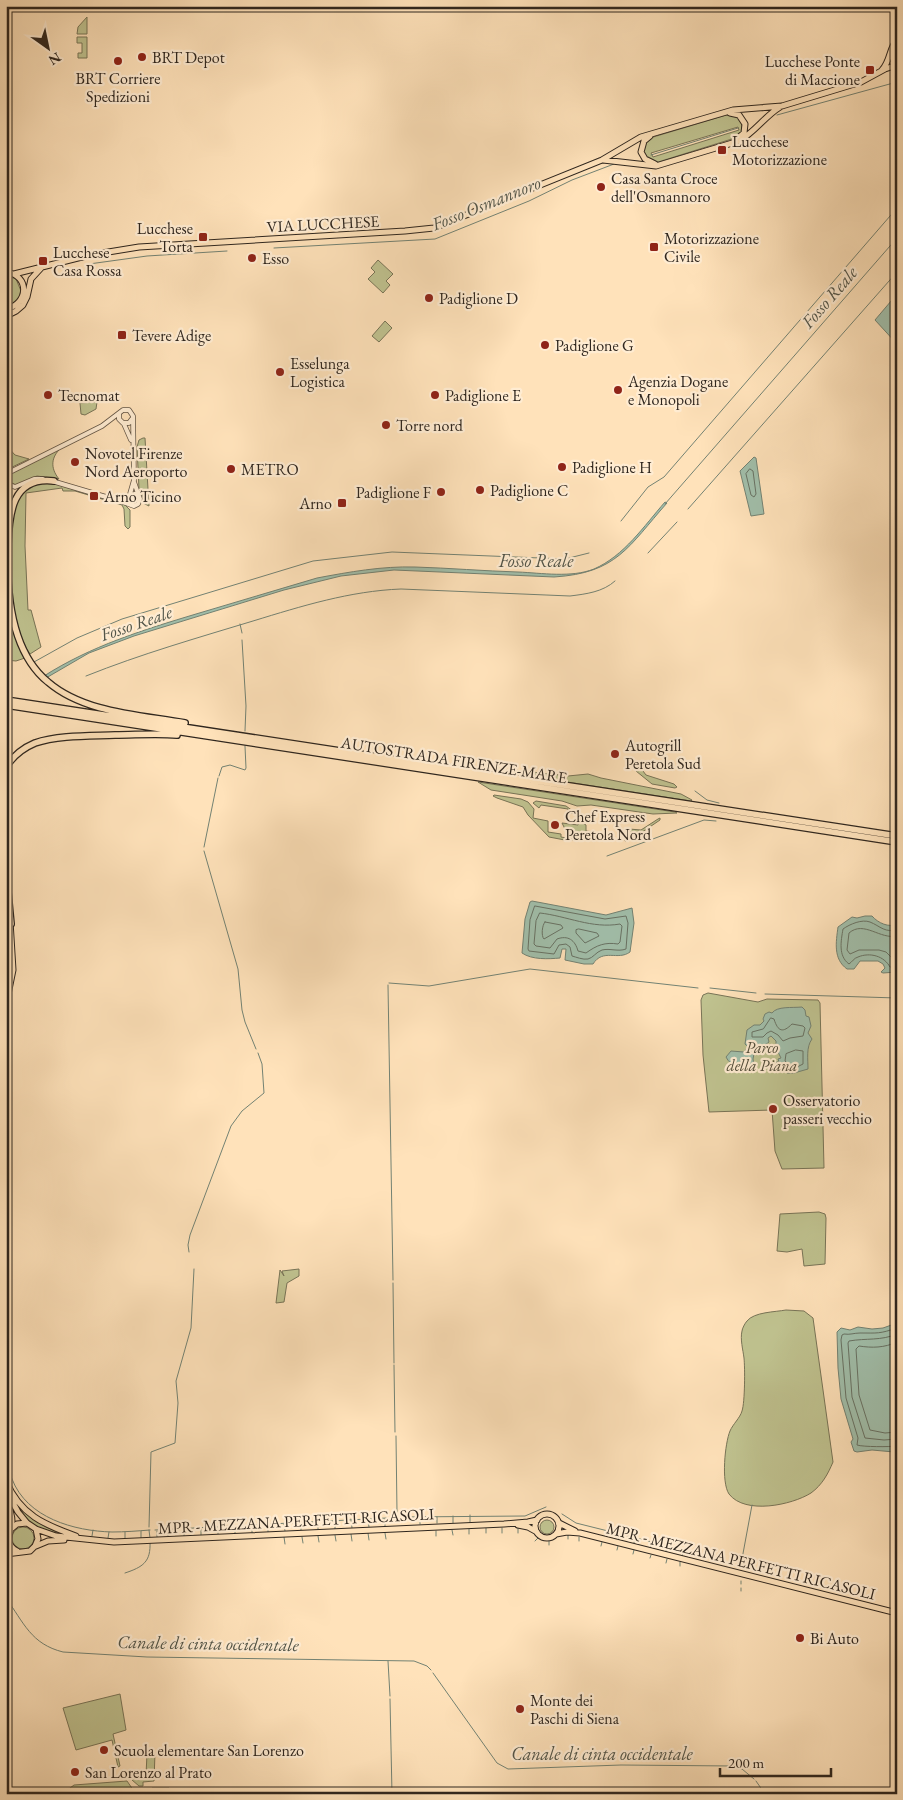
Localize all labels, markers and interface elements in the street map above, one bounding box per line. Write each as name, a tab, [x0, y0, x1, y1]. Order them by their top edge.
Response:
north arrow	[22, 22, 72, 72]
place label: BRT Depot	[152, 47, 225, 68]
text: N	[45, 48, 65, 70]
marker: BRT Depot	[136, 51, 148, 63]
place label: Lucchese Ponte di Maccione	[765, 51, 860, 90]
marker: BRT Corriere Spedizioni	[112, 55, 124, 67]
marker: Lucchese Ponte di Maccione	[864, 64, 876, 76]
place label: BRT Corriere Spedizioni	[76, 68, 160, 107]
place label: Lucchese Motorizzazione	[732, 131, 827, 170]
marker: Lucchese Motorizzazione	[716, 144, 728, 156]
place label: Casa Santa Croce dell'Osmannoro	[611, 168, 717, 207]
water label: Fosso Osmannoro	[427, 171, 544, 236]
marker: Casa Santa Croce dell'Osmannoro	[595, 181, 607, 193]
street label: VIA LUCCHESE	[266, 211, 380, 237]
place label: Lucchese Torta	[137, 218, 194, 257]
place label: Motorizzazione Civile	[664, 228, 759, 267]
marker: Lucchese Torta	[197, 231, 209, 243]
marker: Motorizzazione Civile	[648, 241, 660, 253]
place label: Lucchese Casa Rossa	[53, 242, 122, 281]
place label: Esso	[262, 248, 289, 269]
marker: Esso	[246, 252, 258, 264]
marker: Lucchese Casa Rossa	[37, 255, 49, 267]
water label: Fosso Reale	[795, 261, 863, 333]
place label: Padiglione D	[439, 288, 518, 309]
marker: Padiglione D	[423, 292, 435, 304]
place label: Tevere Adige	[132, 325, 211, 346]
marker: Tevere Adige	[116, 329, 128, 341]
place label: Padiglione G	[555, 335, 634, 356]
marker: Padiglione G	[539, 339, 551, 351]
place label: Esselunga Logistica	[290, 353, 350, 392]
marker: Esselunga Logistica	[274, 366, 286, 378]
place label: Agenzia Dogane e Monopoli	[627, 371, 728, 410]
marker: Agenzia Dogane e Monopoli	[612, 384, 624, 396]
place label: Tecnomat	[58, 385, 120, 406]
place label: Padiglione E	[445, 385, 521, 406]
marker: Tecnomat	[42, 389, 54, 401]
marker: Padiglione E	[429, 389, 441, 401]
place label: Torre nord	[396, 415, 464, 436]
marker: Torre nord	[380, 419, 392, 431]
place label: Novotel Firenze Nord Aeroporto	[85, 443, 187, 482]
marker: Novotel Firenze Nord Aeroporto	[69, 456, 81, 468]
place label: Padiglione H	[572, 457, 652, 478]
place label: METRO	[241, 459, 299, 480]
marker: Padiglione H	[556, 461, 568, 473]
marker: METRO	[225, 463, 237, 475]
place label: Padiglione C	[490, 480, 568, 501]
place label: Padiglione F	[356, 482, 431, 503]
marker: Padiglione C	[474, 484, 486, 496]
place label: Arno Ticino	[103, 486, 182, 507]
marker: Padiglione F	[435, 486, 447, 498]
marker: Arno Ticino	[88, 490, 100, 502]
place label: Arno	[298, 493, 332, 514]
marker: Arno	[336, 497, 348, 509]
water label: Fosso Reale	[498, 549, 574, 572]
water label: Fosso Reale	[96, 600, 176, 646]
street label: AUTOSTRADA FIRENZE-MARE	[339, 732, 568, 788]
place label: Autogrill Peretola Sud	[624, 735, 702, 774]
marker: Autogrill Peretola Sud	[609, 748, 621, 760]
place label: Chef Express Peretola Nord	[565, 806, 652, 845]
marker: Chef Express Peretola Nord	[549, 819, 561, 831]
park label: Parco della Piana	[727, 1037, 797, 1076]
place label: Osservatorio passeri vecchio	[783, 1090, 872, 1129]
marker: Osservatorio passeri vecchio	[767, 1103, 779, 1115]
street label: MPR - MEZZANA PERFETTI RICASOLI	[157, 1503, 435, 1539]
street label: MPR - MEZZANA PERFETTI RICASOLI	[604, 1517, 878, 1605]
place label: Bi Auto	[810, 1628, 859, 1649]
water label: Canale di cinta occidentale	[117, 1630, 300, 1656]
marker: Bi Auto	[794, 1632, 806, 1644]
place label: Monte dei Paschi di Siena	[530, 1690, 620, 1729]
marker: Monte dei Paschi di Siena	[514, 1703, 526, 1715]
place label: Scuola elementare San Lorenzo	[114, 1740, 304, 1761]
water label: Canale di cinta occidentale	[511, 1742, 694, 1765]
marker: Scuola elementare San Lorenzo	[98, 1744, 110, 1756]
scale bar	[720, 1745, 832, 1777]
text: 200 m	[728, 1753, 765, 1772]
place label: San Lorenzo al Prato	[85, 1762, 212, 1783]
marker: San Lorenzo al Prato	[69, 1766, 81, 1778]

